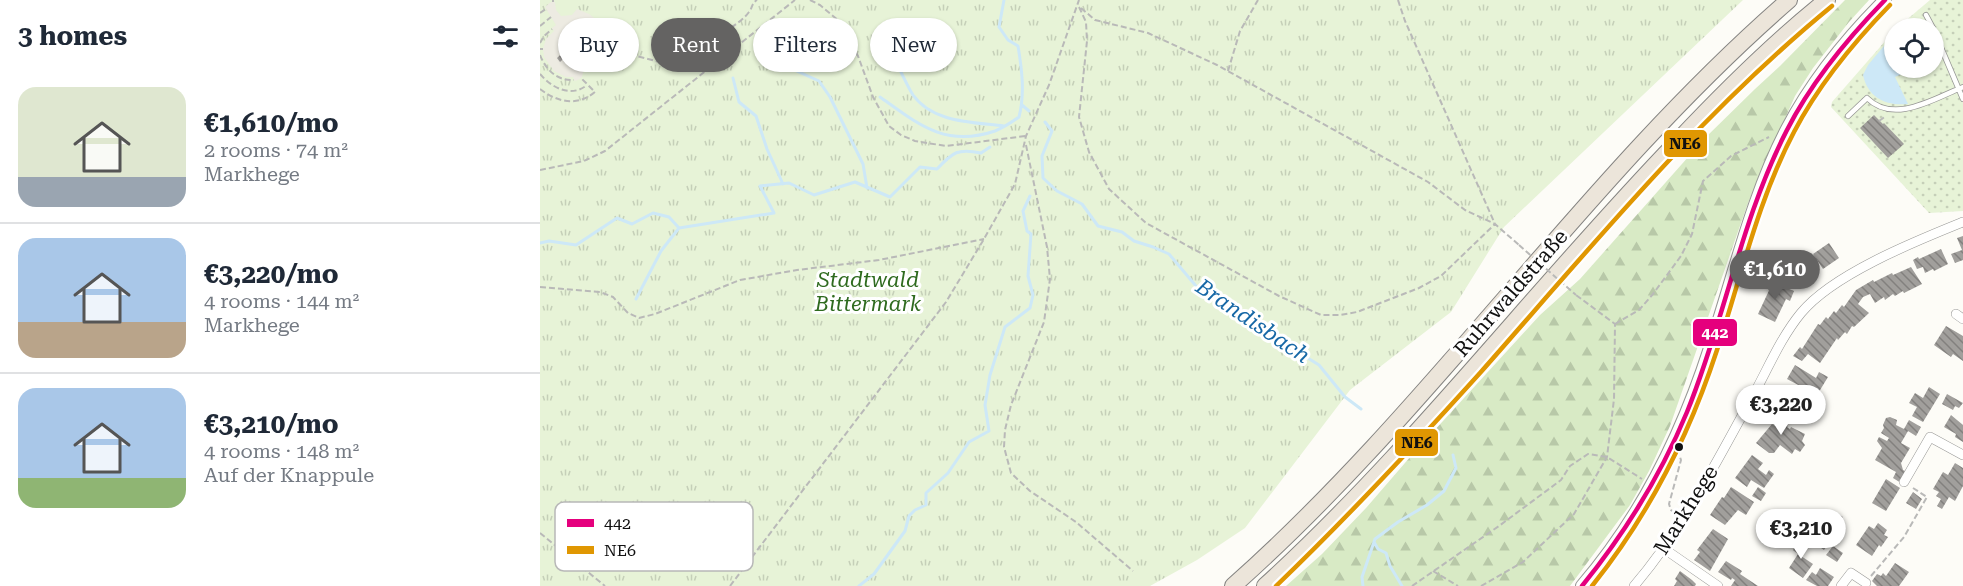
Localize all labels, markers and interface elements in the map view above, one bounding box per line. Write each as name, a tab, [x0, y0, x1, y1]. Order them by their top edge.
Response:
chip: Buy	[558, 18, 639, 72]
chip: Rent	[651, 18, 741, 72]
chip: Filters	[753, 18, 858, 72]
chip: New	[870, 18, 957, 72]
map controls	[1884, 18, 1944, 78]
button: locate	[1884, 18, 1944, 78]
icon: filters	[489, 20, 522, 53]
text: 3 homes	[18, 21, 127, 51]
text: €1,610/mo	[204, 108, 339, 138]
icon: home	[66, 111, 138, 183]
line badge: NE6	[1663, 129, 1708, 158]
text: NE6	[1669, 134, 1701, 153]
text: 2 rooms · 74 m²	[204, 138, 348, 162]
text: Markhege	[204, 162, 300, 186]
street label: Ruhrwaldstraße	[1449, 225, 1573, 361]
pin: €1,610	[1726, 250, 1824, 301]
text: €1,610	[1744, 257, 1806, 281]
text: €3,220/mo	[204, 259, 339, 289]
icon: home	[66, 262, 138, 334]
park label: Stadtwald Bittermark	[814, 268, 922, 316]
water label: Brandisbach	[1191, 273, 1315, 368]
text: 4 rooms · 144 m²	[204, 289, 359, 313]
text: Markhege	[204, 313, 300, 337]
line badge: 442	[1692, 318, 1738, 347]
text: 442	[1702, 323, 1728, 342]
pin: €3,220	[1732, 385, 1830, 436]
text: €3,220	[1750, 392, 1812, 416]
text: €3,210/mo	[204, 409, 339, 439]
icon: home	[66, 412, 138, 484]
line badge: NE6	[1394, 428, 1439, 457]
text: NE6	[1401, 433, 1433, 452]
text: 4 rooms · 148 m²	[204, 439, 359, 463]
unlabelled marker	[1673, 441, 1685, 453]
street label: Markhege	[1649, 461, 1723, 559]
text: Auf der Knappule	[204, 463, 374, 487]
legend	[555, 502, 753, 571]
pin: €3,210	[1752, 509, 1850, 560]
text: 442	[604, 514, 631, 533]
text: €3,210	[1770, 516, 1832, 540]
text: NE6	[604, 541, 636, 560]

